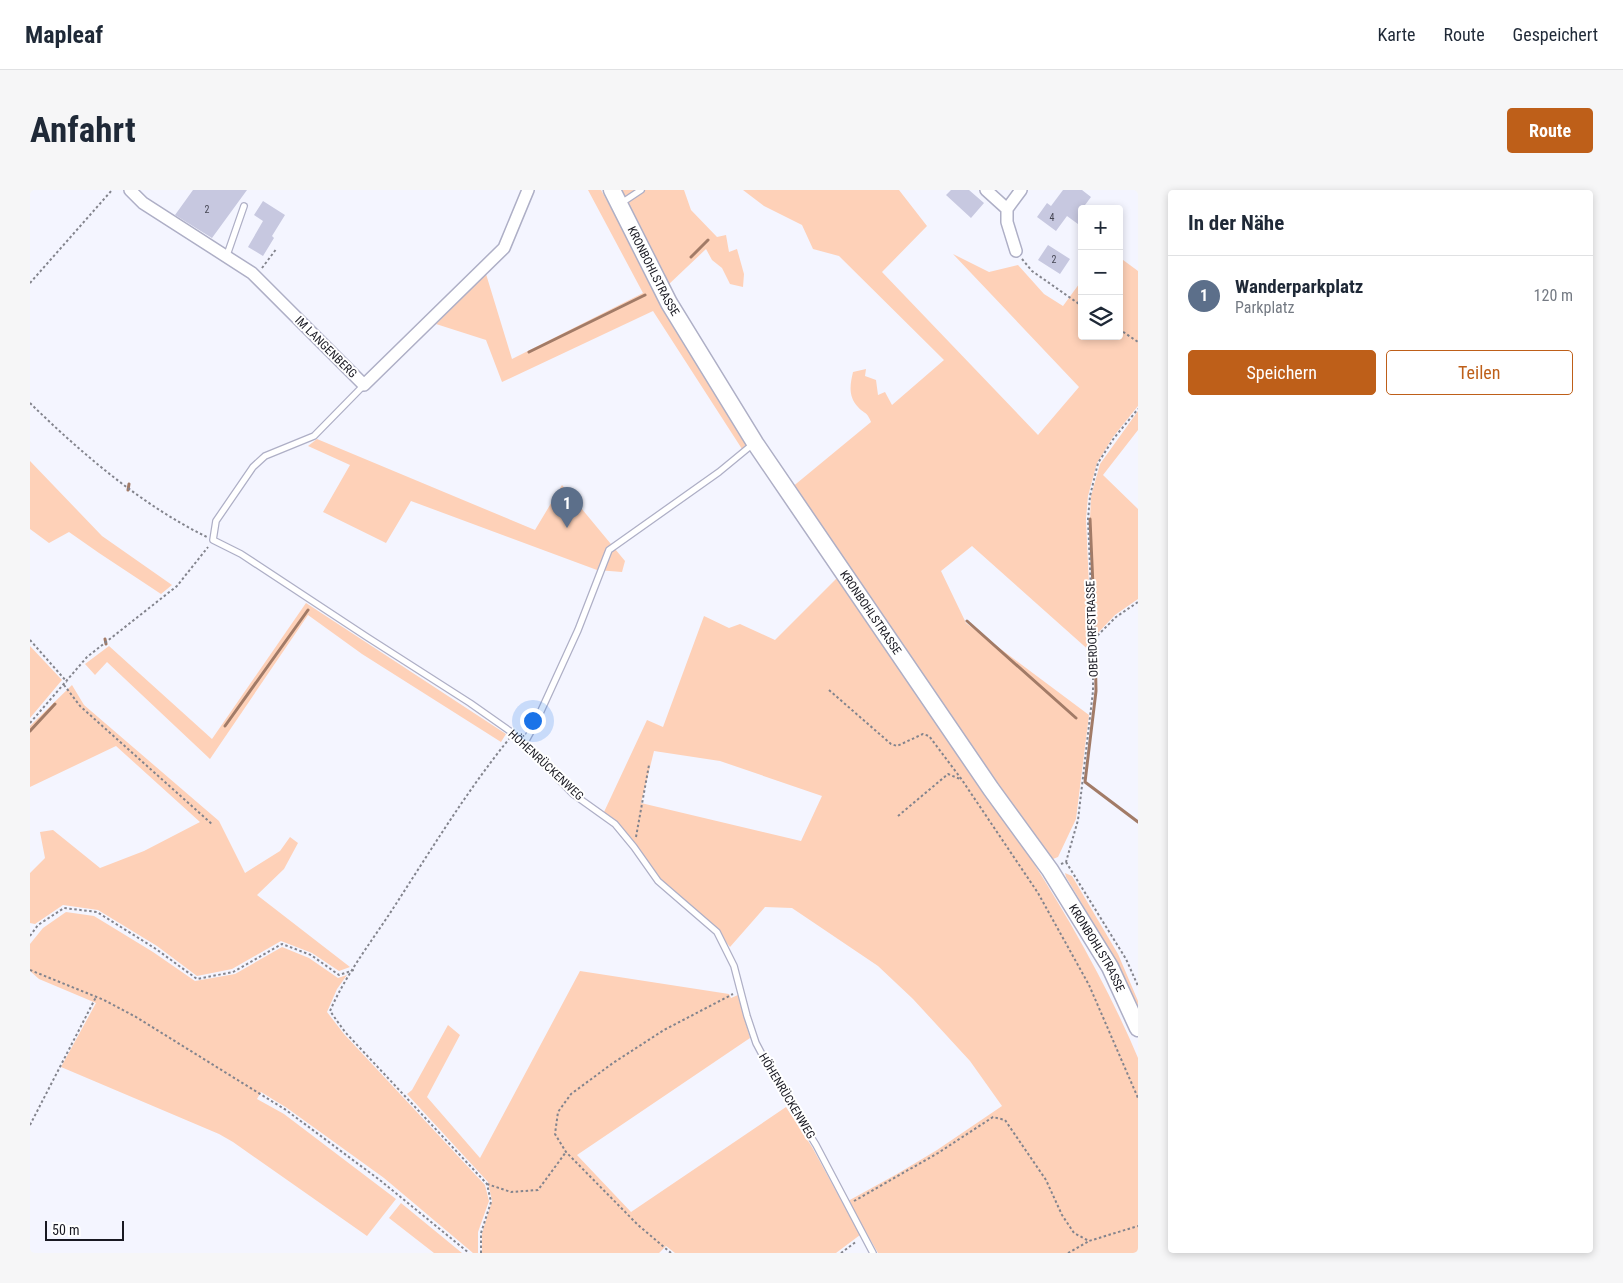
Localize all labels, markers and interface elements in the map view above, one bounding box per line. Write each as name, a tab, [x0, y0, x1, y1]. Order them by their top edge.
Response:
text: Mapleaf	[25, 21, 103, 49]
text: Karte	[1377, 24, 1416, 45]
text: Route	[1444, 24, 1485, 45]
text: Gespeichert	[1513, 24, 1598, 45]
button: Route	[1507, 108, 1593, 153]
text: Anfahrt	[30, 110, 136, 151]
house number: 2	[205, 204, 210, 215]
map controls	[1078, 205, 1123, 340]
button: +	[1078, 205, 1123, 250]
text: In der Nähe	[1188, 211, 1284, 235]
house number: 4	[1050, 212, 1055, 223]
street label: KRONBOHLSTRASSE	[624, 224, 682, 318]
button: −	[1078, 250, 1123, 295]
house number: 2	[1052, 254, 1057, 265]
text: Wanderparkplatz	[1235, 275, 1363, 298]
text: 1	[1200, 286, 1208, 305]
text: 120 m	[1534, 286, 1573, 305]
button: layers	[1078, 295, 1123, 340]
text: Parkplatz	[1235, 298, 1295, 317]
street label: IM LANGENBERG	[292, 313, 360, 381]
button: Speichern	[1188, 350, 1376, 395]
button: Teilen	[1386, 350, 1573, 395]
pin: 1	[551, 487, 583, 528]
street label: KRONBOHLSTRASSE	[837, 568, 904, 657]
street label: OBERDORFSTRASSE	[1083, 581, 1101, 677]
your location	[520, 708, 546, 734]
street label: HÖHENRÜCKENWEG	[506, 726, 587, 803]
street label: KRONBOHLSTRASSE	[1066, 902, 1127, 994]
street label: HÖHENRÜCKENWEG	[756, 1050, 819, 1141]
scale bar	[45, 1218, 124, 1241]
text: 50 m	[52, 1222, 80, 1238]

